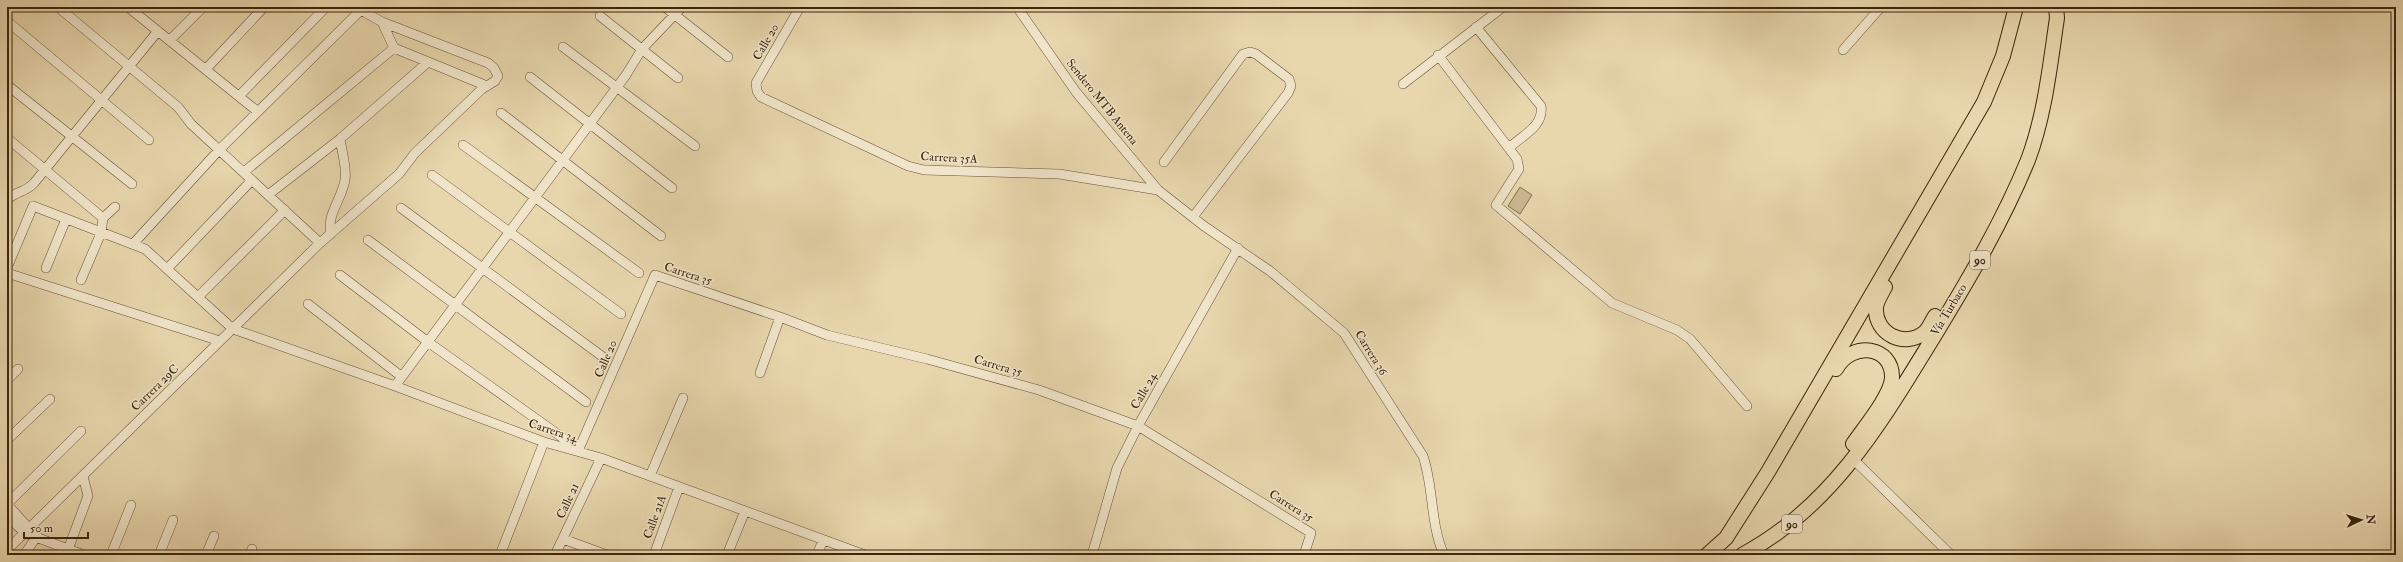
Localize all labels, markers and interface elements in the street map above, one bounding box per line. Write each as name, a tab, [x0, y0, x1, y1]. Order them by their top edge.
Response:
street label: Calle 20	[750, 21, 782, 63]
street label: Sendero MTB Antena	[1063, 56, 1142, 149]
street label: Carrera 35A	[920, 149, 978, 167]
road number: 90	[1970, 251, 1990, 269]
street label: Carrera 35	[662, 259, 714, 289]
street label: Vía Turbaco	[1928, 281, 1970, 339]
street label: Carrera 36	[1351, 328, 1391, 379]
street label: Calle 20	[591, 338, 621, 380]
street label: Carrera 35	[972, 352, 1025, 380]
street label: Carrera 29C	[128, 361, 182, 414]
street label: Calle 24	[1128, 370, 1161, 412]
street label: Carrera 34	[527, 416, 580, 446]
street label: Calle 21	[553, 481, 583, 521]
street label: Carrera 35	[1266, 487, 1317, 526]
street label: Calle 21A	[640, 493, 670, 541]
north arrow	[2341, 500, 2381, 540]
text: N	[2364, 513, 2377, 526]
scale bar	[24, 514, 88, 540]
road number: 90	[1782, 515, 1802, 533]
text: 50 m	[30, 521, 54, 536]

